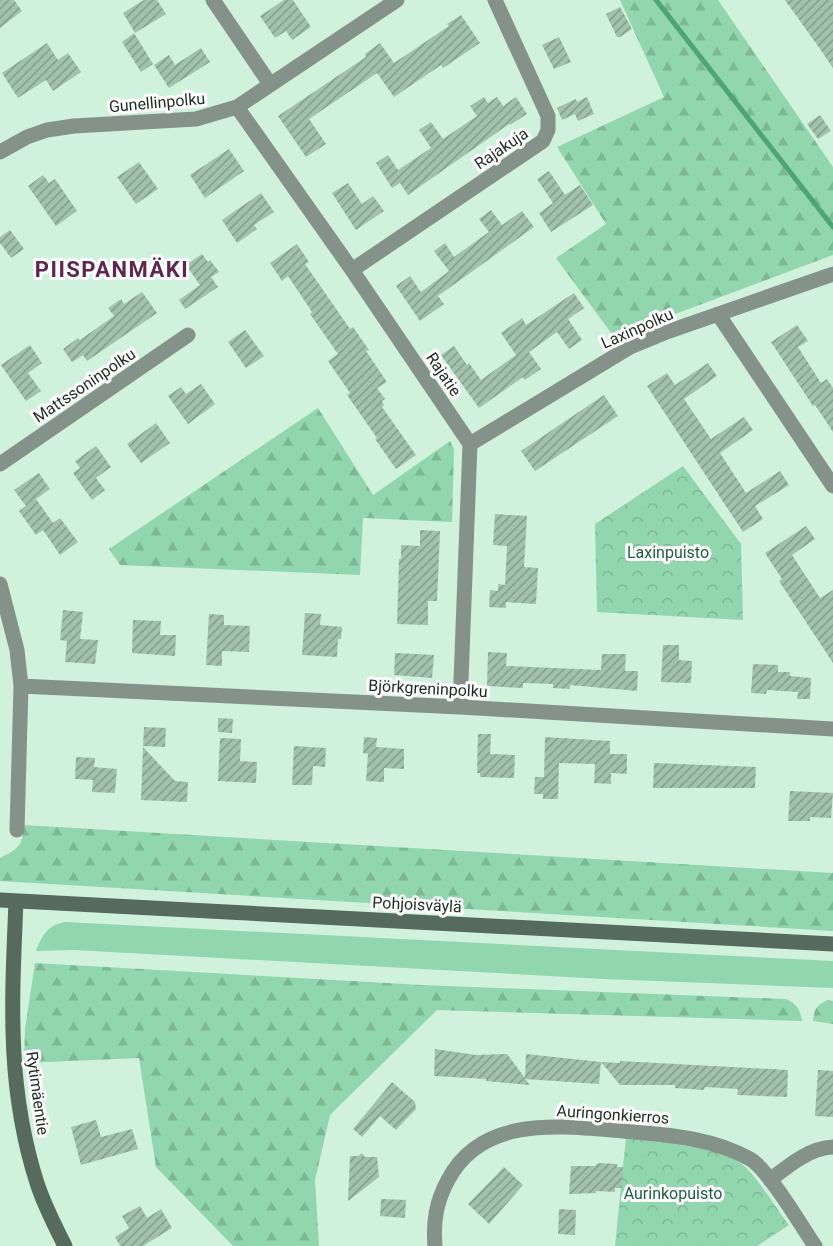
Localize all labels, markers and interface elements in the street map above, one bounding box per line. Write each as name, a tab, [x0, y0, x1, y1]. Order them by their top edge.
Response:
street label: Gunellinpolku	[108, 89, 206, 116]
street label: Rajakuja	[471, 124, 532, 173]
district label: PIISPANMÄKI	[35, 257, 189, 282]
street label: Laxinpolku	[598, 304, 676, 353]
street label: Mattssoninpolku	[30, 344, 139, 427]
street label: Rajatie	[422, 349, 465, 400]
park label: Laxinpuisto	[627, 543, 709, 562]
street label: Björkgreninpolku	[368, 676, 488, 701]
street label: Pohjoisväylä	[372, 893, 462, 916]
street label: Rytimäentie	[22, 1050, 53, 1136]
street label: Auringonkierros	[556, 1101, 670, 1128]
park label: Aurinkopuisto	[624, 1184, 722, 1203]

